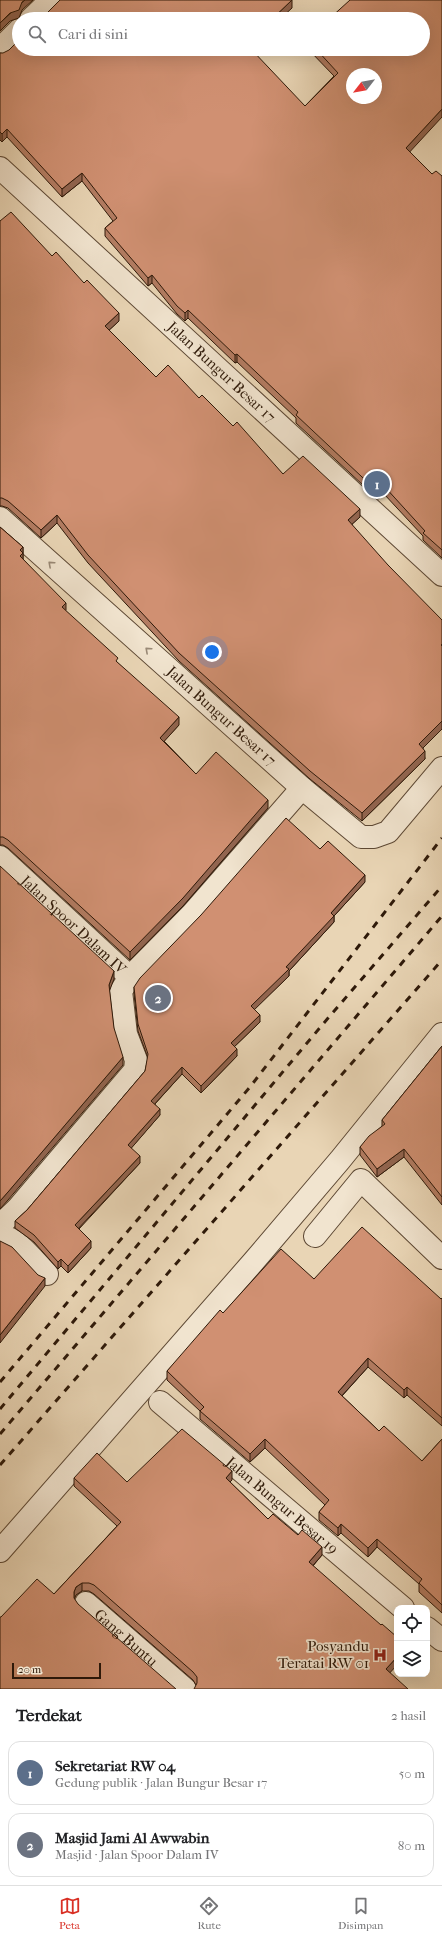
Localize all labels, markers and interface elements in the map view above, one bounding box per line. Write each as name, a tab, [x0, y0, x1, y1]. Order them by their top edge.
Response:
search box	[12, 12, 430, 56]
icon: search	[26, 23, 48, 45]
text: Cari di sini	[58, 25, 128, 43]
north arrow	[346, 68, 382, 104]
street label: Jalan Bungur Besar 17	[163, 317, 279, 426]
pin: 1	[364, 469, 390, 499]
one-way arrow	[48, 561, 56, 569]
your location	[202, 642, 222, 662]
one-way arrow	[145, 648, 153, 655]
street label: Jalan Bungur Besar 17	[162, 662, 280, 770]
street label: Jalan Spoor Dalam IV	[16, 871, 131, 979]
pin: 2	[145, 983, 171, 1013]
street label: Jalan Bungur Besar 19	[222, 1452, 342, 1558]
street label: Gang Buntu	[91, 1605, 162, 1671]
map controls	[394, 1605, 430, 1677]
button: locate	[394, 1605, 430, 1641]
place label: Posyandu Teratai RW 01	[278, 1637, 370, 1672]
button: layers	[394, 1641, 430, 1677]
hospital icon: Posyandu Teratai RW 01	[372, 1647, 388, 1663]
scale bar	[12, 1661, 101, 1680]
text: 20 m	[18, 1663, 41, 1676]
text: Terdekat	[16, 1705, 82, 1725]
text: 2 hasil	[391, 1708, 426, 1723]
text: Sekretariat RW 04	[55, 1757, 175, 1775]
text: 1	[28, 1766, 32, 1781]
text: 50 m	[399, 1766, 425, 1781]
text: Gedung publik · Jalan Bungur Besar 17	[55, 1775, 267, 1790]
text: Masjid Jami Al Awwabin	[55, 1829, 209, 1847]
text: 2	[27, 1838, 33, 1853]
text: 80 m	[398, 1838, 425, 1853]
text: Masjid · Jalan Spoor Dalam IV	[55, 1847, 219, 1862]
tab: Peta	[59, 1895, 81, 1932]
tab: Rute	[198, 1895, 221, 1932]
tab: Disimpan	[338, 1895, 383, 1932]

